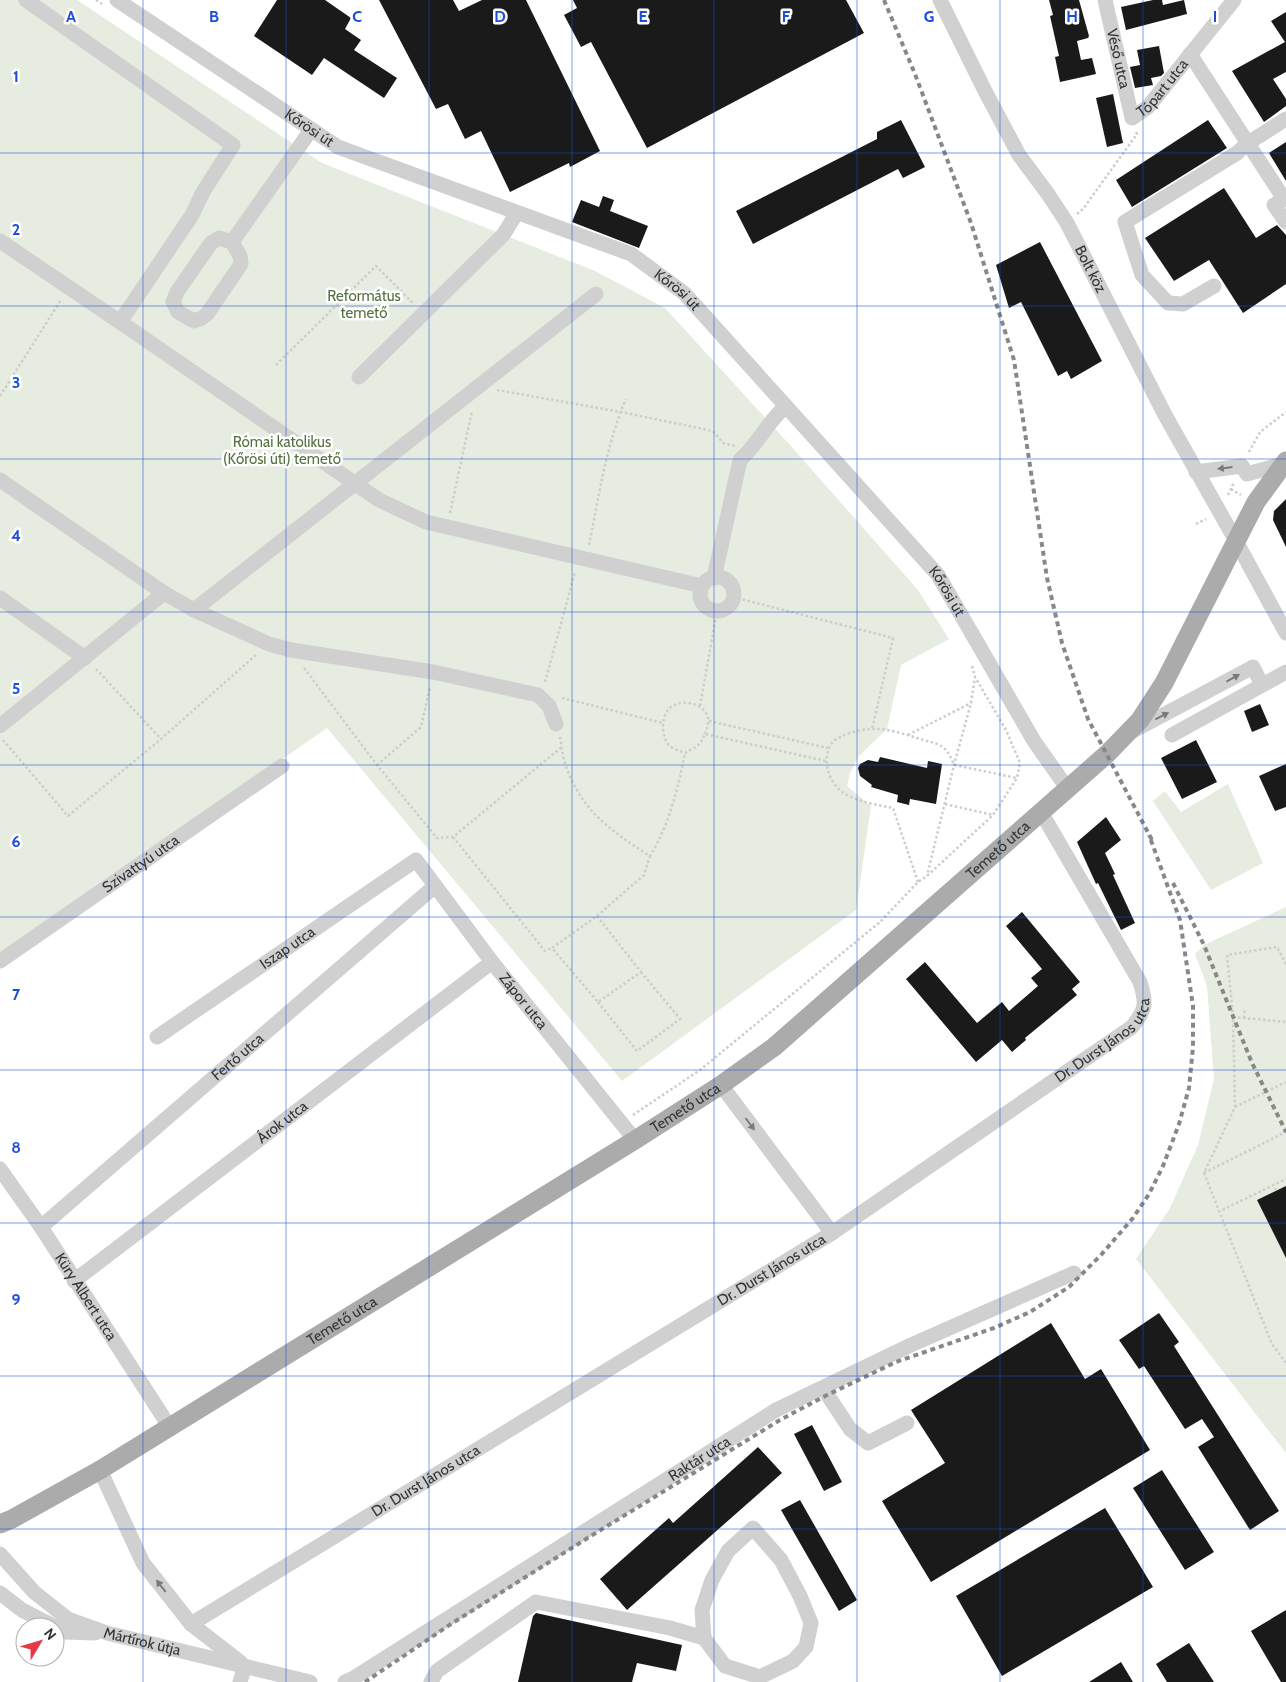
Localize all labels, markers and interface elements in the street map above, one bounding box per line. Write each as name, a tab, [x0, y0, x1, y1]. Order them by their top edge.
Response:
text: A	[66, 7, 76, 26]
text: B	[209, 7, 219, 26]
text: C	[352, 7, 362, 26]
text: D	[494, 7, 506, 26]
text: E	[638, 7, 648, 26]
text: F	[782, 7, 791, 26]
text: G	[924, 7, 934, 26]
text: H	[1066, 7, 1078, 26]
text: I	[1213, 7, 1217, 26]
street label: Véső utca	[1103, 27, 1134, 91]
street label: Tópart utca	[1133, 55, 1192, 121]
text: 1	[13, 67, 19, 86]
street label: Kőrösi út	[281, 105, 337, 151]
text: 2	[12, 220, 20, 239]
street label: Bolt köz	[1071, 242, 1110, 296]
street label: Kőrösi út	[651, 265, 704, 314]
park label: Református temető	[327, 287, 401, 322]
text: 3	[12, 373, 20, 392]
park label: Római katolikus (Kőrösi úti) temető	[223, 433, 341, 468]
one-way arrow	[1216, 464, 1232, 472]
text: 4	[11, 526, 21, 545]
street label: Kőrösi út	[925, 562, 969, 619]
one-way arrow	[1226, 674, 1241, 682]
text: 5	[12, 679, 20, 698]
one-way arrow	[1155, 712, 1170, 720]
street label: Temető utca	[962, 817, 1034, 883]
street label: Szivattyú utca	[99, 831, 183, 896]
text: 6	[12, 832, 21, 851]
street label: Iszap utca	[256, 922, 319, 973]
street label: Zápor utca	[495, 969, 552, 1033]
text: 7	[12, 985, 21, 1004]
street label: Dr. Durst János utca	[1051, 997, 1153, 1086]
street label: Fertő utca	[208, 1029, 268, 1084]
street label: Temető utca	[647, 1079, 724, 1137]
street label: Árok utca	[253, 1097, 312, 1147]
one-way arrow	[745, 1117, 756, 1130]
text: 8	[11, 1138, 21, 1157]
street label: Dr. Durst János utca	[714, 1230, 830, 1310]
street label: Küry Albert utca	[51, 1250, 121, 1345]
text: 9	[12, 1290, 21, 1309]
street label: Temető utca	[304, 1292, 381, 1349]
street label: Raktár utca	[665, 1432, 735, 1485]
street label: Dr. Durst János utca	[368, 1440, 484, 1521]
one-way arrow	[156, 1580, 167, 1593]
north arrow	[15, 1617, 65, 1667]
street label: Mártírok útja	[102, 1624, 183, 1660]
text: N	[40, 1625, 60, 1643]

